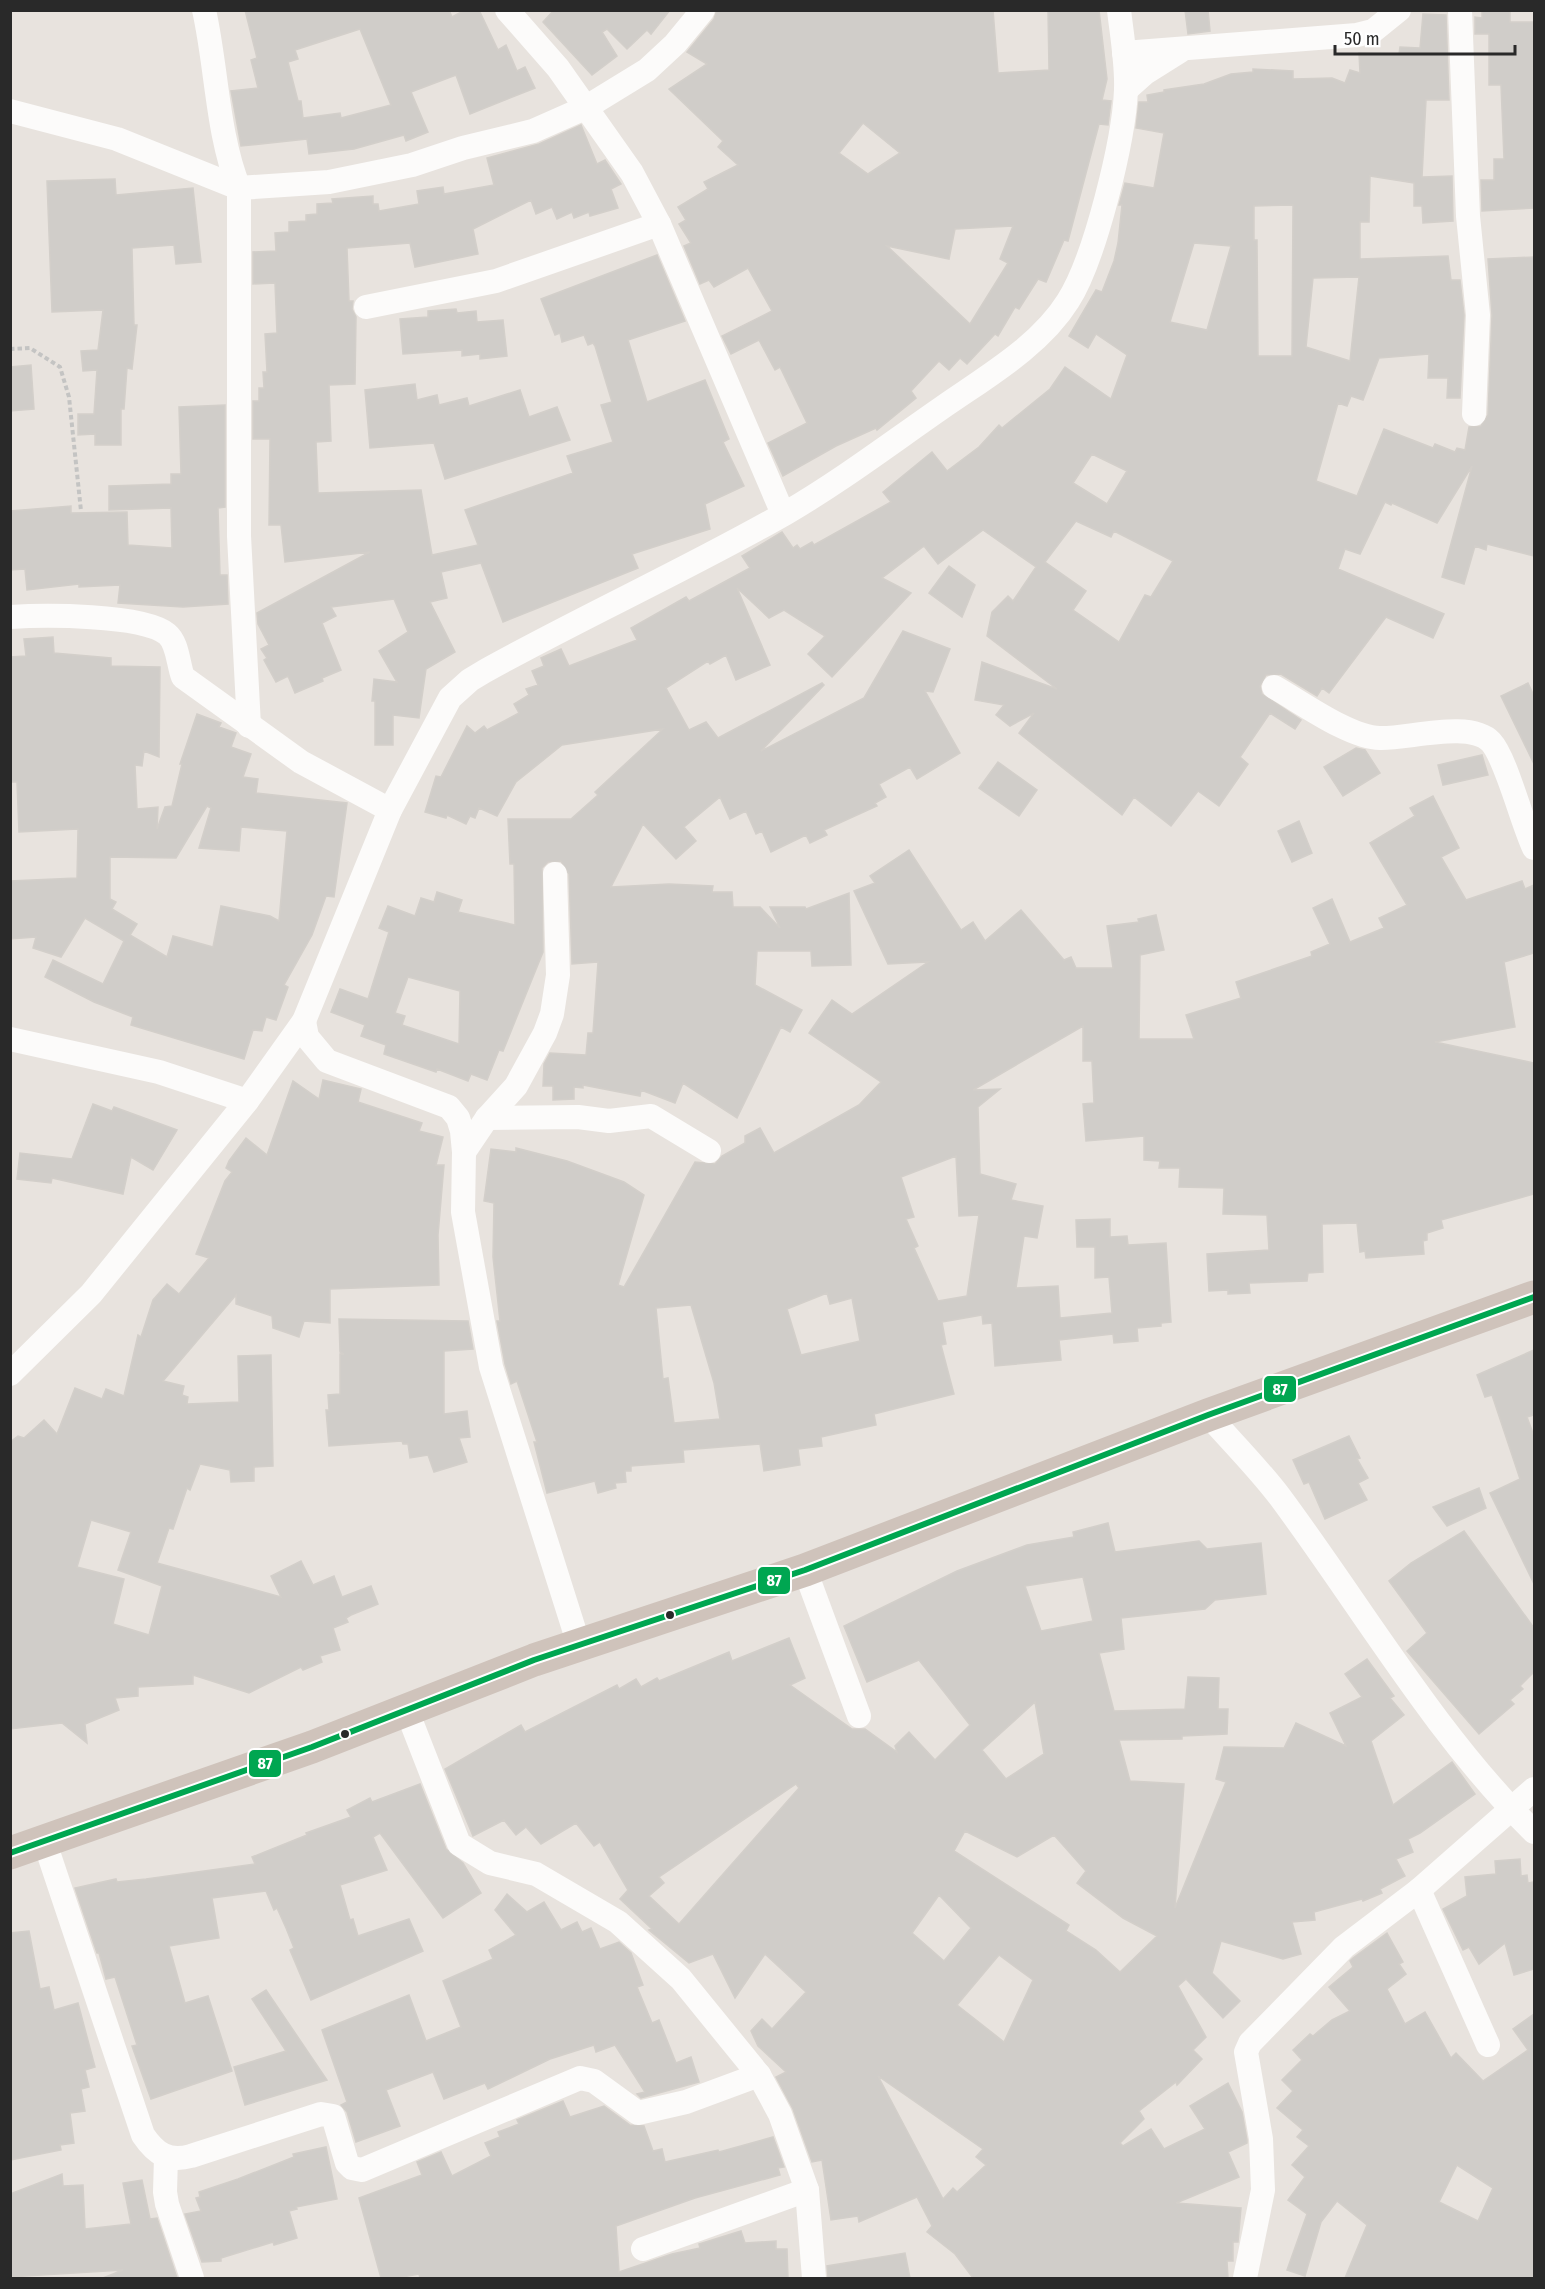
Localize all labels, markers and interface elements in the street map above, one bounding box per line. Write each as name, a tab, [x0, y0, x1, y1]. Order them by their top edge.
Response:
scale bar	[1335, 18, 1515, 56]
text: 50 m	[1344, 28, 1380, 50]
line badge: 87	[1263, 1375, 1297, 1403]
text: 87	[1272, 1380, 1288, 1399]
line badge: 87	[757, 1566, 791, 1595]
text: 87	[766, 1571, 782, 1590]
unlabelled marker	[664, 1609, 676, 1621]
unlabelled marker	[339, 1728, 351, 1740]
line badge: 87	[248, 1749, 282, 1778]
text: 87	[257, 1754, 273, 1773]

